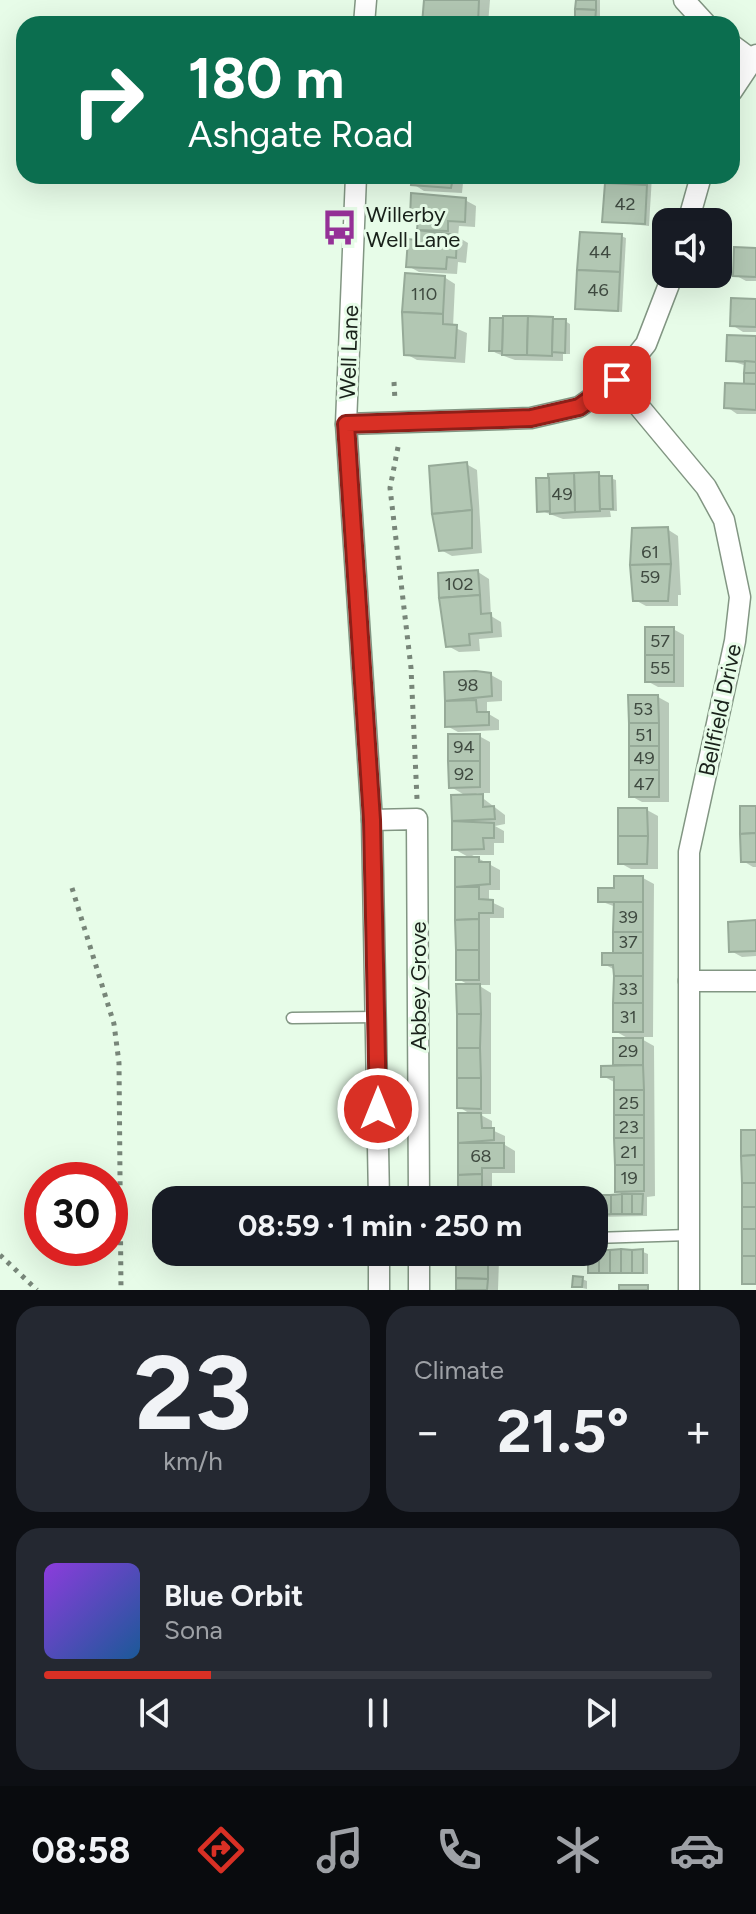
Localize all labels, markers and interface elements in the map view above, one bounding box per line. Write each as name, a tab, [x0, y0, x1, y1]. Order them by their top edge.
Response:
text: 180 m	[188, 45, 344, 112]
icon: right	[56, 48, 160, 152]
text: Ashgate Road	[188, 113, 414, 156]
house number: 42	[614, 193, 636, 215]
place label: Willerby Well Lane	[366, 201, 460, 253]
bus stop icon: Willerby Well Lane	[321, 208, 359, 246]
map controls	[652, 208, 732, 288]
button: sound	[652, 208, 732, 288]
house number: 44	[589, 241, 611, 263]
house number: 46	[587, 279, 609, 301]
house number: 110	[411, 283, 437, 305]
street label: Well Lane	[334, 304, 364, 400]
pin	[583, 346, 651, 414]
icon: arrive	[595, 358, 639, 402]
house number: 49	[551, 483, 573, 505]
house number: 61	[641, 541, 659, 563]
house number: 59	[640, 566, 660, 588]
house number: 102	[444, 573, 474, 595]
house number: 57	[650, 630, 670, 652]
street label: Bellfield Drive	[693, 641, 747, 779]
house number: 55	[650, 657, 670, 679]
house number: 98	[457, 674, 479, 696]
house number: 53	[633, 698, 653, 720]
house number: 51	[635, 724, 653, 746]
house number: 94	[453, 736, 475, 758]
house number: 49	[633, 747, 655, 769]
house number: 92	[454, 763, 474, 785]
house number: 47	[634, 773, 655, 795]
house number: 39	[618, 906, 638, 928]
street label: Abbey Grove	[405, 921, 432, 1051]
house number: 37	[618, 931, 638, 953]
house number: 33	[618, 978, 638, 1000]
house number: 31	[619, 1006, 637, 1028]
house number: 29	[618, 1040, 638, 1062]
position arrow	[336, 1067, 420, 1151]
house number: 25	[619, 1092, 639, 1114]
house number: 23	[619, 1116, 639, 1138]
house number: 21	[620, 1141, 638, 1163]
house number: 68	[470, 1145, 492, 1167]
speed limit sign: 30	[24, 1162, 128, 1266]
house number: 19	[620, 1167, 638, 1189]
text: 08:59 · 1 min · 250 m	[238, 1207, 522, 1244]
text: 23	[134, 1330, 252, 1455]
text: Climate	[414, 1354, 504, 1386]
text: 21.5°	[497, 1395, 629, 1467]
text: −	[414, 1405, 441, 1458]
text: +	[685, 1405, 712, 1458]
text: km/h	[163, 1445, 223, 1477]
text: Blue Orbit	[164, 1577, 303, 1614]
text: Sona	[164, 1614, 223, 1646]
icon: previous	[133, 1691, 177, 1735]
icon: pause	[356, 1691, 400, 1735]
icon: next	[579, 1691, 623, 1735]
icon: directions	[193, 1822, 249, 1878]
icon: music	[312, 1822, 368, 1878]
icon: phone	[431, 1822, 487, 1878]
icon: climate	[550, 1822, 606, 1878]
icon: car	[669, 1822, 725, 1878]
text: 08:58	[31, 1829, 131, 1872]

